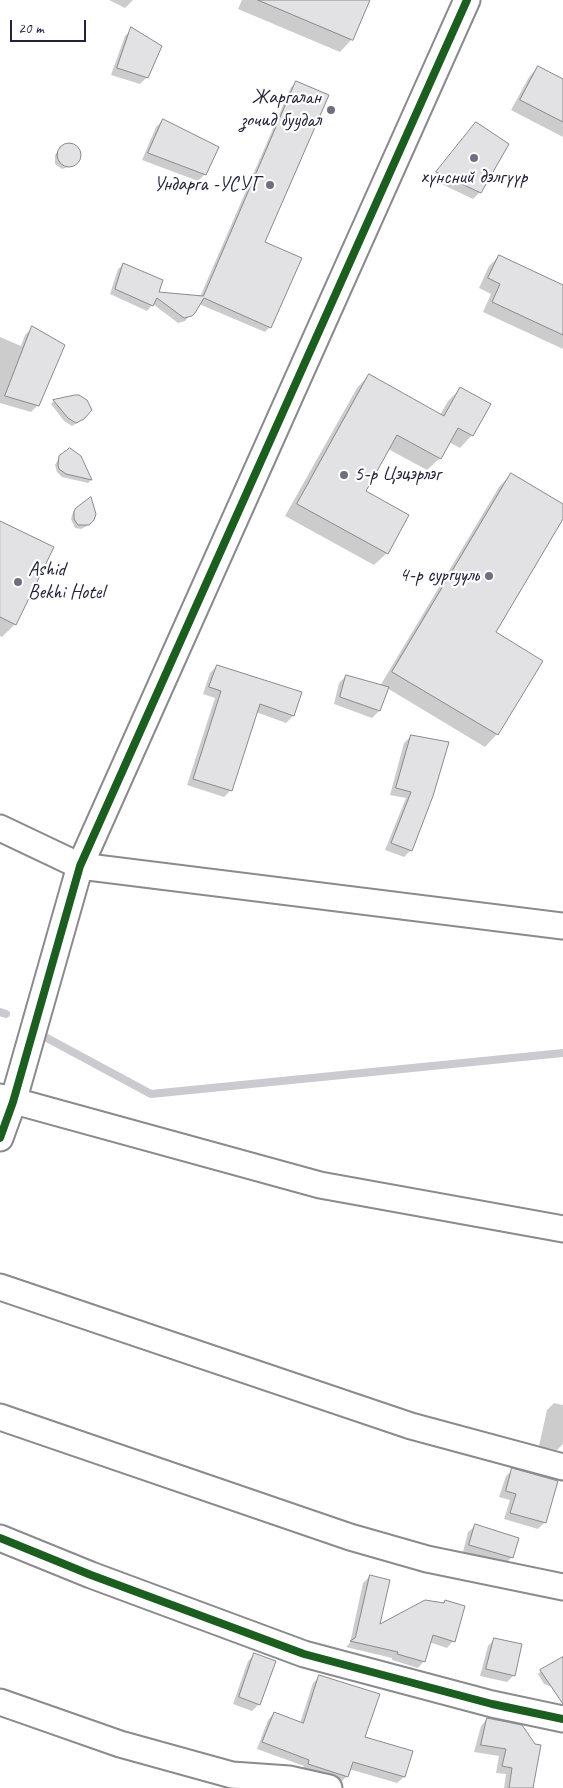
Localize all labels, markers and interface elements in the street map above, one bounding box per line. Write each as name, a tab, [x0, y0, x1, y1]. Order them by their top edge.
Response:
scale bar	[12, 10, 89, 42]
text: 20 m	[18, 19, 44, 38]
place label: Жаргалан зочид буудал	[241, 86, 321, 133]
marker: Жаргалан зочид буудал	[325, 104, 337, 116]
marker: хүнсний дэлгүүр	[468, 152, 480, 164]
place label: хүнсний дэлгүүр	[421, 166, 527, 190]
place label: Ундарга -УСУГ	[154, 173, 260, 197]
marker: Ундарга -УСУГ	[264, 179, 276, 191]
place label: 5-р Цэцэрлэг	[354, 463, 441, 487]
marker: 5-р Цэцэрлэг	[338, 469, 350, 481]
place label: Ashid Bekhi Hotel	[28, 558, 105, 605]
place label: 4-р сургууль	[399, 564, 479, 588]
marker: 4-р сургууль	[483, 570, 495, 582]
marker: Ashid Bekhi Hotel	[12, 576, 24, 588]

